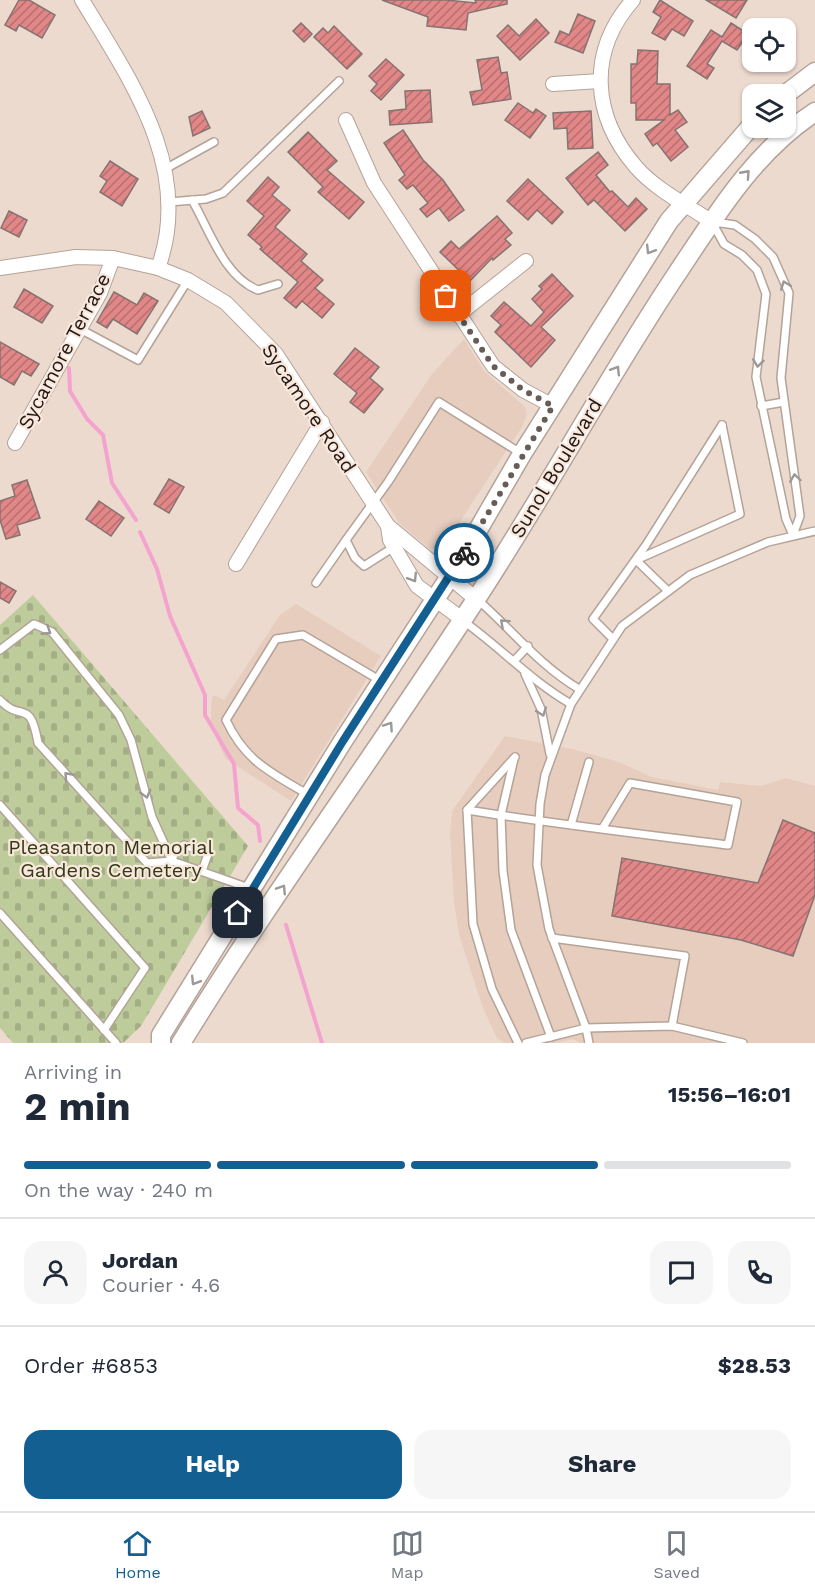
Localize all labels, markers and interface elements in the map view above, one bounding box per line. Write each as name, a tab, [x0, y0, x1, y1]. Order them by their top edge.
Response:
map controls	[742, 18, 796, 138]
button: locate	[742, 18, 796, 72]
button: layers	[742, 84, 796, 138]
one-way arrow	[739, 171, 750, 181]
one-way arrow	[647, 244, 658, 255]
street label: Sycamore Terrace	[13, 269, 115, 433]
pin	[420, 270, 471, 321]
icon: bag	[429, 279, 462, 312]
one-way arrow	[780, 281, 792, 292]
street label: Sycamore Road	[257, 339, 361, 477]
one-way arrow	[752, 359, 765, 368]
one-way arrow	[608, 366, 620, 376]
street label: Sunol Boulevard	[505, 394, 607, 542]
one-way arrow	[789, 473, 801, 482]
courier	[434, 523, 494, 583]
icon: bike	[448, 537, 481, 570]
one-way arrow	[405, 572, 417, 582]
one-way arrow	[500, 619, 511, 630]
one-way arrow	[41, 624, 52, 635]
one-way arrow	[534, 706, 547, 717]
one-way arrow	[382, 722, 394, 732]
one-way arrow	[64, 772, 75, 783]
one-way arrow	[139, 789, 151, 799]
park label: Pleasanton Memorial Gardens Cemetery	[8, 835, 214, 882]
one-way arrow	[275, 885, 286, 896]
pin	[212, 887, 263, 938]
icon: home	[221, 896, 254, 929]
one-way arrow	[191, 975, 203, 985]
text: Arriving in	[24, 1060, 122, 1084]
text: 15:56–16:01	[668, 1082, 791, 1107]
text: 2 min	[24, 1084, 131, 1129]
text: On the way · 240 m	[24, 1178, 213, 1202]
button: person	[24, 1241, 87, 1304]
button: chat	[650, 1241, 713, 1304]
button: phone	[728, 1241, 791, 1304]
text: Jordan	[102, 1248, 178, 1273]
text: Courier · 4.6	[102, 1273, 220, 1297]
text: Order #6853	[24, 1353, 158, 1378]
text: $28.53	[718, 1353, 791, 1378]
button: Help	[24, 1430, 402, 1499]
button: Share	[414, 1430, 791, 1499]
tab: Home	[115, 1527, 161, 1582]
tab: Map	[391, 1527, 424, 1582]
tab: Saved	[654, 1527, 700, 1582]

